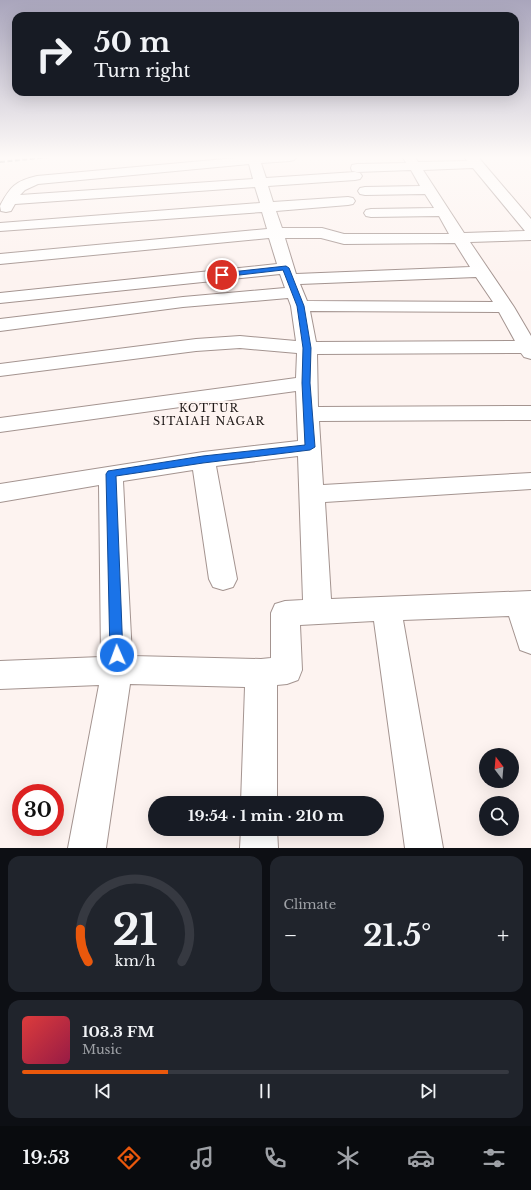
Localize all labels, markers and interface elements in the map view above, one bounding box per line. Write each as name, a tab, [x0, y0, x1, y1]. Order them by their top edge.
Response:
text: 50 m	[94, 25, 170, 60]
icon: right	[28, 28, 80, 80]
text: Turn right	[94, 60, 190, 82]
pin	[205, 258, 239, 292]
icon: arrive	[211, 264, 233, 286]
district label: KOTTUR SITAIAH NAGAR	[153, 401, 265, 428]
position arrow	[96, 634, 138, 676]
north arrow	[479, 748, 519, 788]
map controls	[479, 748, 519, 836]
speed limit sign: 30	[12, 784, 64, 836]
button: search	[479, 796, 519, 836]
text: 19:54 · 1 min · 210 m	[188, 806, 344, 825]
text: Climate	[284, 896, 336, 913]
text: 21	[112, 905, 157, 956]
text: 21.5°	[363, 917, 431, 954]
text: −	[284, 922, 297, 949]
text: +	[497, 922, 509, 949]
text: km/h	[114, 952, 155, 970]
text: 103.3 FM	[82, 1022, 154, 1041]
text: Music	[82, 1041, 122, 1058]
icon: previous	[92, 1080, 114, 1102]
icon: pause	[254, 1080, 276, 1102]
icon: next	[417, 1080, 439, 1102]
icon: directions	[115, 1144, 143, 1172]
icon: music	[188, 1144, 216, 1172]
icon: phone	[261, 1144, 289, 1172]
icon: climate	[334, 1144, 362, 1172]
icon: car	[407, 1144, 435, 1172]
icon: filters	[480, 1144, 508, 1172]
text: 19:53	[23, 1147, 70, 1169]

